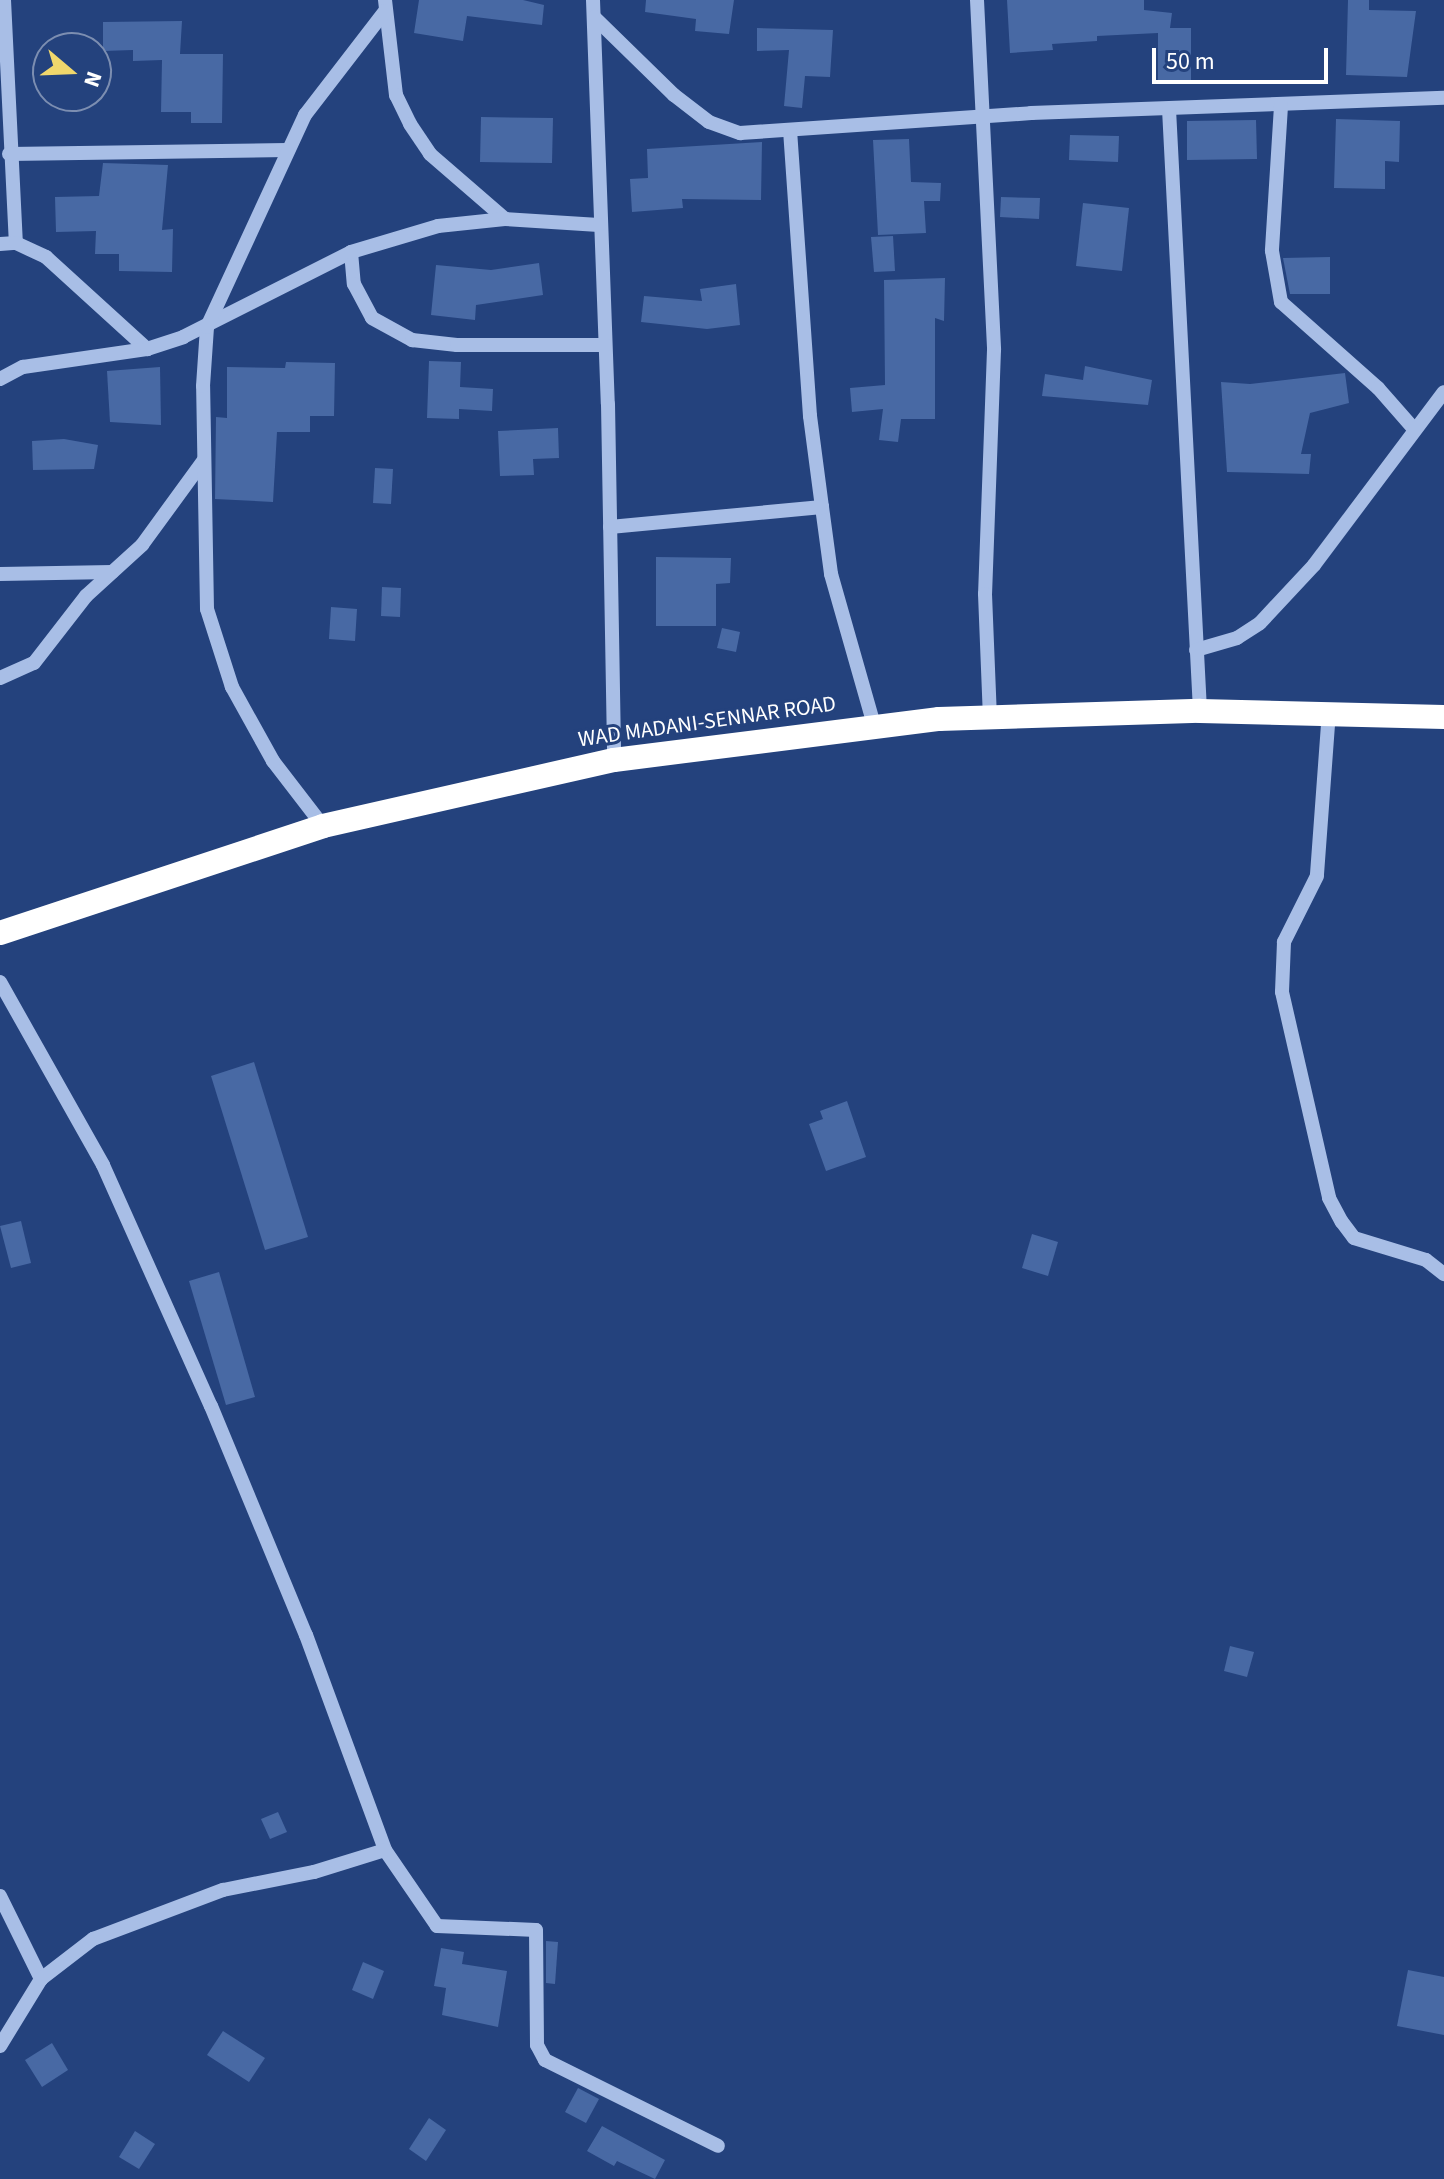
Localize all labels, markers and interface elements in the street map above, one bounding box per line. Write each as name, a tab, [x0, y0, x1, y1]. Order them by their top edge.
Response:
north arrow	[32, 32, 112, 112]
scale bar	[1156, 32, 1332, 82]
text: 50 m	[1166, 44, 1215, 79]
text: N	[75, 67, 110, 91]
street label: WAD MADANI-SENNAR ROAD	[576, 691, 838, 753]

